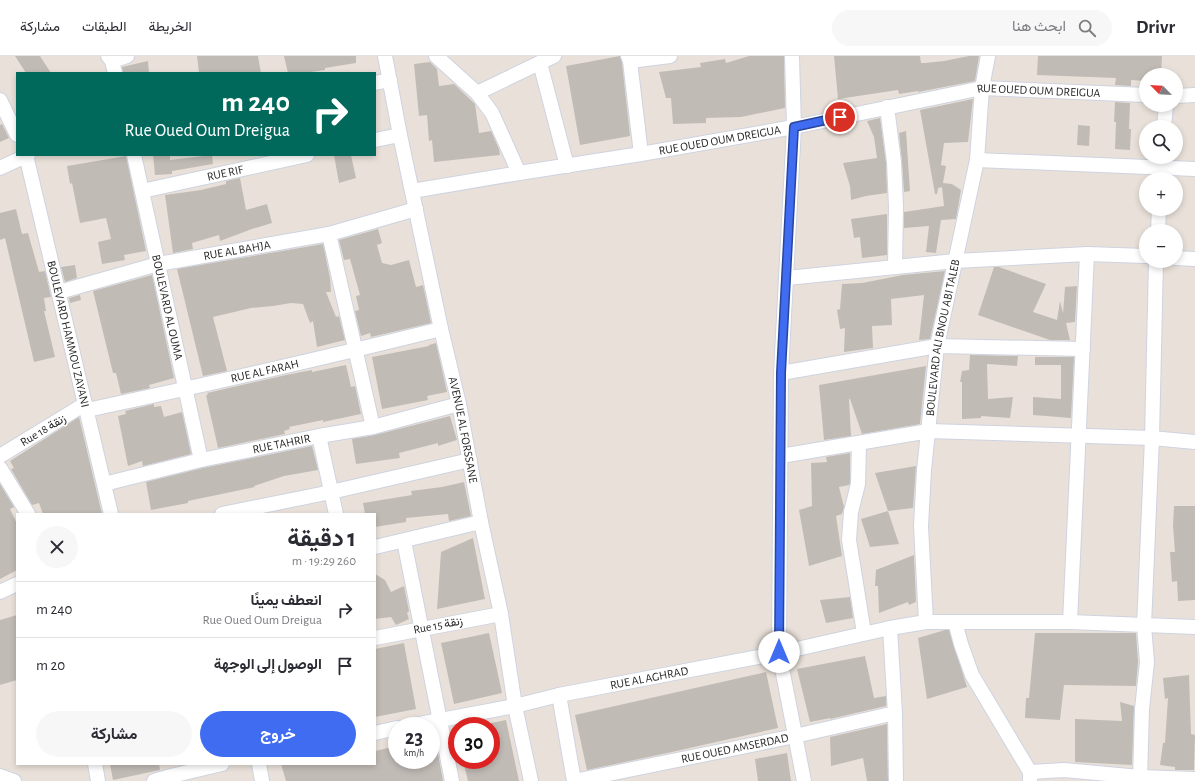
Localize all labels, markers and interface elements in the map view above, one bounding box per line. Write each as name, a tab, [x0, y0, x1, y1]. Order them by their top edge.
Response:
search box	[832, 10, 1112, 46]
icon: search	[1076, 17, 1098, 39]
text: Drivr	[1136, 18, 1175, 37]
text: ابحث هنا	[1012, 19, 1066, 34]
text: مشاركة	[20, 20, 60, 34]
text: الطبقات	[82, 20, 126, 34]
text: الخريطة	[148, 20, 192, 34]
north arrow	[1139, 68, 1183, 112]
map controls	[1139, 68, 1183, 268]
street label: RUE OUED OUM DREIGUA	[976, 82, 1101, 99]
icon: right	[304, 88, 356, 140]
text: 240 m	[221, 89, 290, 117]
pin	[823, 100, 857, 134]
icon: arrive	[829, 106, 851, 128]
button: search	[1139, 120, 1183, 164]
text: Rue Oued Oum Dreigua	[125, 122, 290, 140]
street label: RUE OUED OUM DREIGUA	[658, 123, 782, 157]
street label: RUE RIF	[206, 163, 245, 183]
button: +	[1139, 172, 1183, 216]
button: −	[1139, 224, 1183, 268]
street label: RUE AL BAHJA	[202, 238, 271, 262]
street label: BOULEVARD AL OUMA	[150, 253, 185, 361]
street label: BOULEVARD ALI BNOU ABI TALEB	[924, 258, 961, 417]
street label: BOULEVARD HAMMOU ZAYANI	[45, 260, 92, 409]
street label: RUE AL FARAH	[230, 357, 300, 384]
street label: AVENUE AL FORSSANE	[447, 375, 480, 484]
street label: Rue 18 زنقة	[18, 412, 69, 450]
street label: RUE TAHRIR	[251, 432, 312, 455]
button: close	[36, 526, 78, 568]
text: 1 دقيقة	[287, 527, 356, 551]
text: 260 m · 19:29	[292, 555, 356, 568]
text: انعطف يمينًا	[251, 593, 322, 608]
icon: right	[334, 599, 356, 621]
text: 240 m	[36, 602, 72, 617]
text: Rue Oued Oum Dreigua	[203, 614, 322, 627]
street label: Rue 15 زنقة	[412, 614, 464, 638]
position arrow	[758, 631, 800, 673]
icon: arrive	[334, 655, 356, 677]
text: الوصول إلى الوجهة	[214, 657, 322, 672]
text: 20 m	[36, 658, 65, 673]
street label: RUE AL AGHRAD	[609, 664, 689, 691]
button: مشاركة	[36, 711, 192, 757]
button: خروج	[200, 711, 356, 757]
speed limit sign: 30	[448, 717, 500, 769]
text: 23	[405, 728, 423, 748]
street label: RUE OUED AMSERDAD	[680, 731, 790, 765]
text: km/h	[404, 748, 424, 758]

